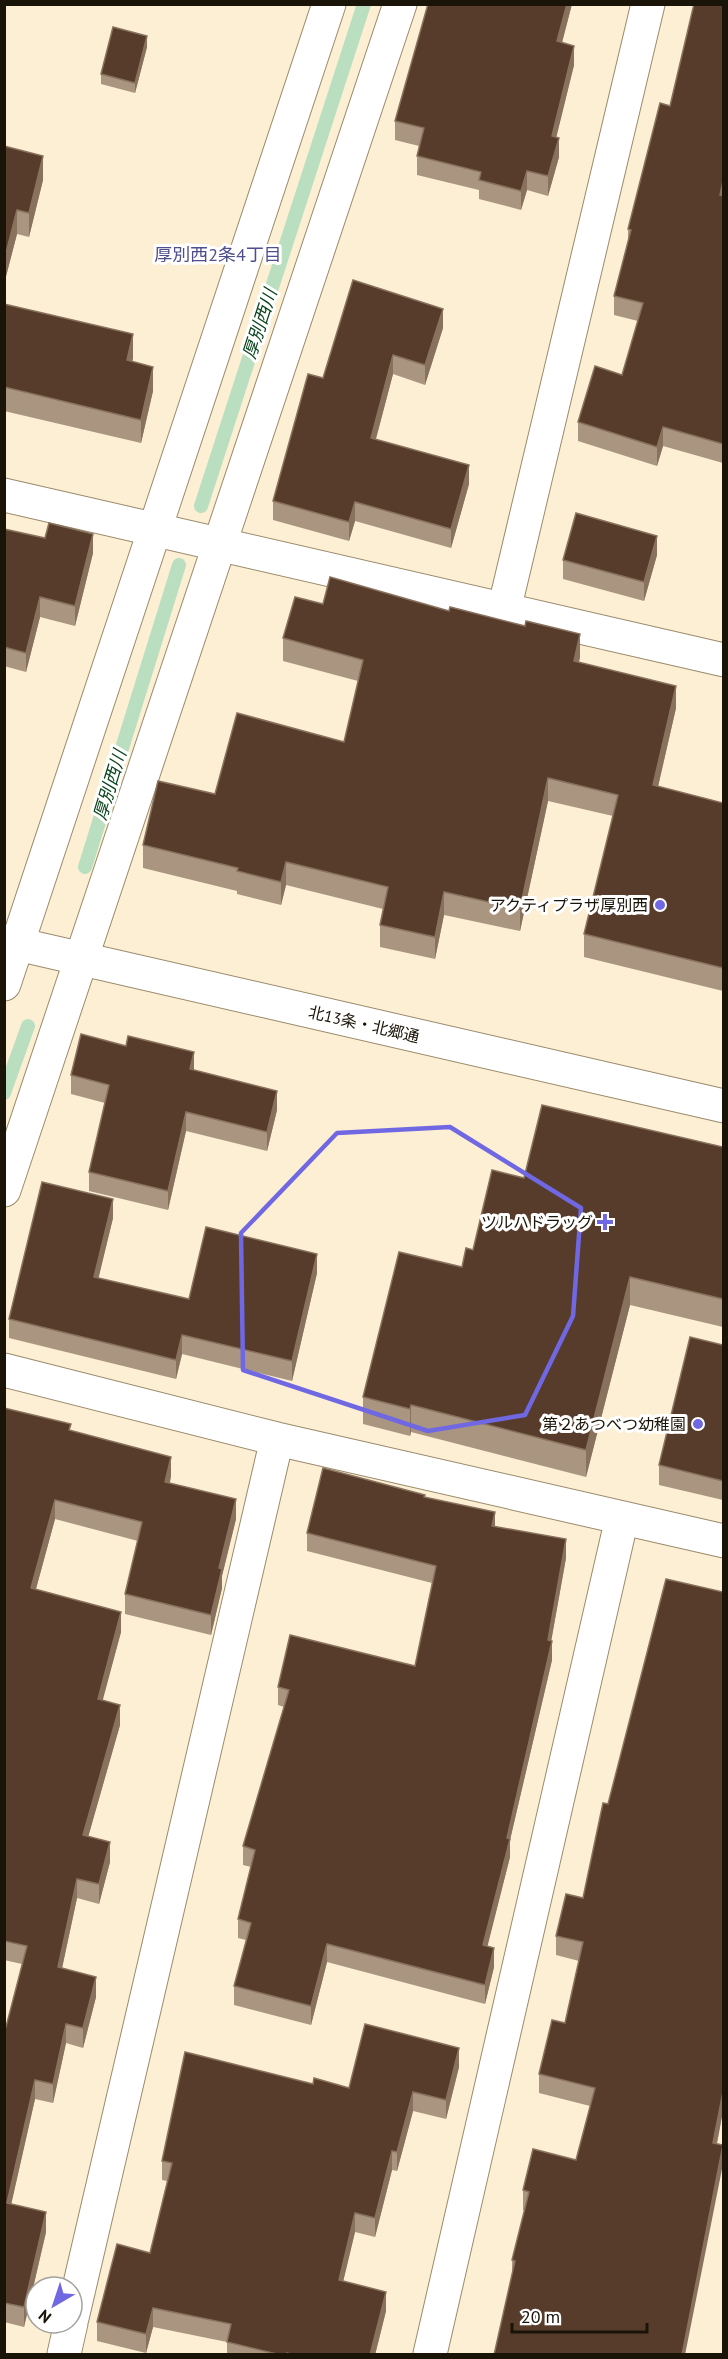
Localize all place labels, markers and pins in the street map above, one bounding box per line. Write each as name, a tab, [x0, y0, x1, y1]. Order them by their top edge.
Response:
place label: アクティプラザ厚別西	[490, 895, 648, 915]
marker: アクティプラザ厚別西	[653, 898, 667, 912]
place label: ツルハドラッグ	[481, 1212, 593, 1232]
marker: ツルハドラッグ	[598, 1215, 612, 1229]
place label: 第２あつべつ幼稚園	[542, 1414, 686, 1434]
marker: 第２あつべつ幼稚園	[691, 1417, 705, 1431]

